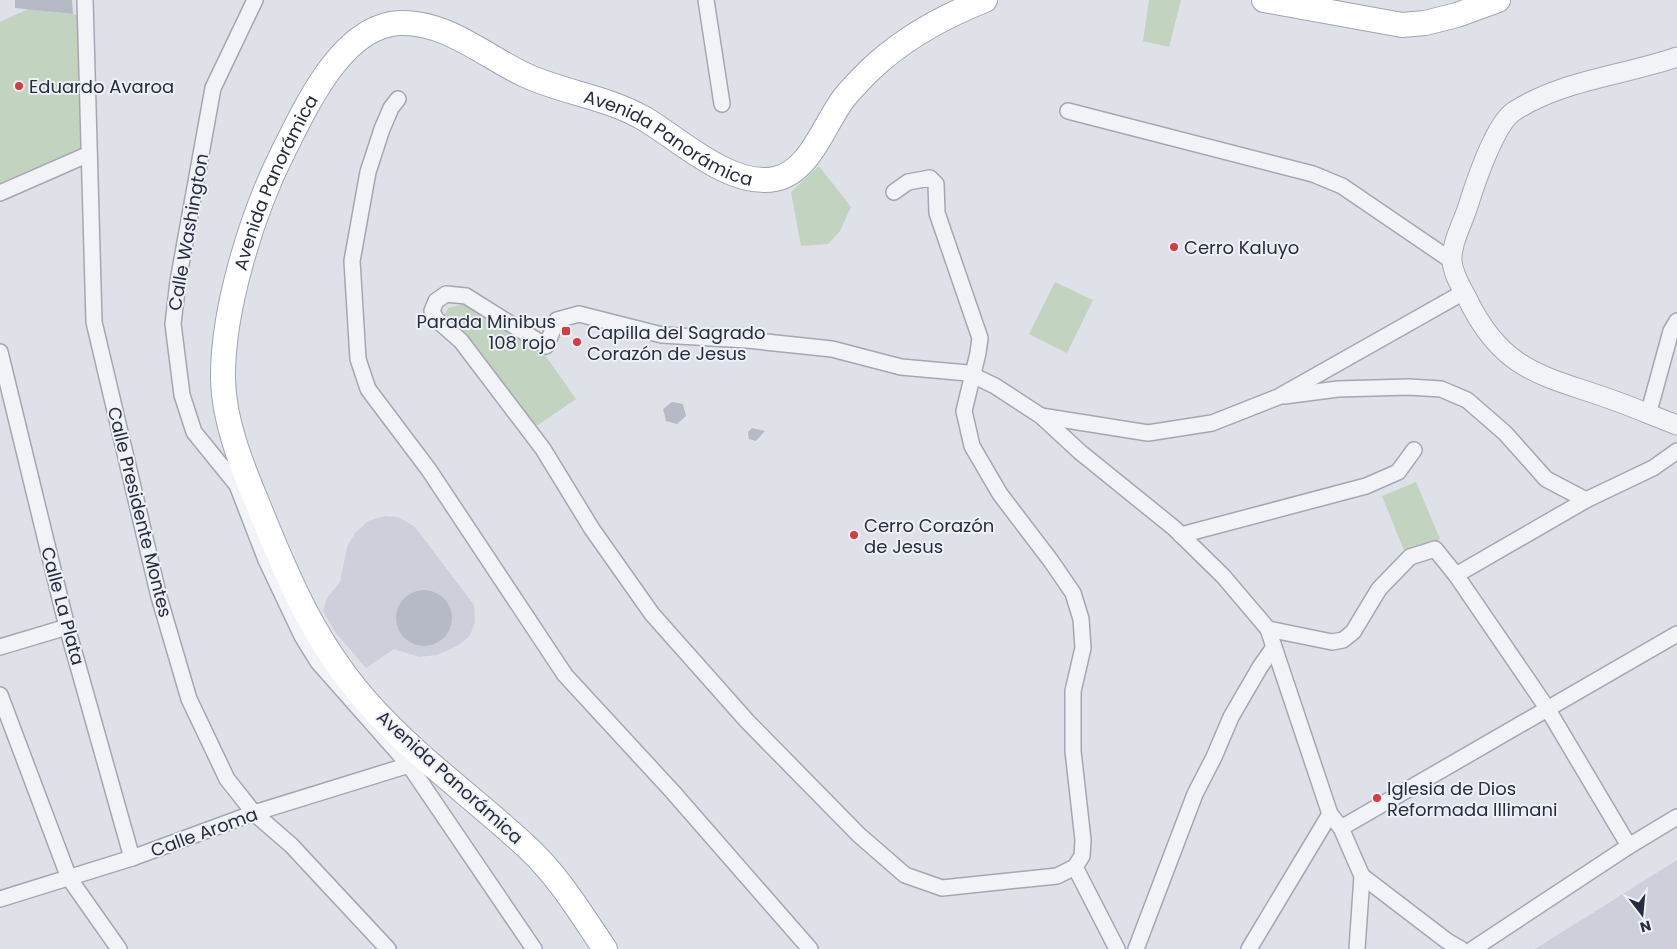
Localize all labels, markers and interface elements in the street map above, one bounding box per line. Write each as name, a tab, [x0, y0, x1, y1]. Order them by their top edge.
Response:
place label: Eduardo Avaroa	[29, 74, 174, 99]
marker: Eduardo Avaroa	[13, 80, 25, 92]
street label: Avenida Panorámica	[581, 83, 756, 192]
street label: Avenida Panorámica	[227, 90, 323, 273]
street label: Calle Washington	[162, 151, 214, 313]
place label: Cerro Kaluyo	[1184, 235, 1299, 260]
marker: Cerro Kaluyo	[1168, 241, 1180, 253]
place label: Parada Minibus 108 rojo	[416, 309, 556, 355]
place label: Capilla del Sagrado Corazón de Jesus	[587, 320, 766, 366]
marker: Parada Minibus 108 rojo	[560, 325, 572, 337]
marker: Capilla del Sagrado Corazón de Jesus	[571, 336, 583, 348]
street label: Calle Presidente Montes	[102, 404, 178, 620]
place label: Cerro Corazón de Jesus	[864, 513, 994, 559]
marker: Cerro Corazón de Jesus	[848, 529, 860, 541]
street label: Calle La Plata	[35, 544, 91, 668]
street label: Avenida Panorámica	[371, 704, 529, 850]
place label: Iglesia de Dios Reformada Illimani	[1387, 776, 1557, 822]
marker: Iglesia de Dios Reformada Illimani	[1371, 792, 1383, 804]
street label: Calle Aroma	[147, 801, 261, 863]
north arrow	[1617, 889, 1667, 939]
text: N	[1638, 915, 1653, 938]

